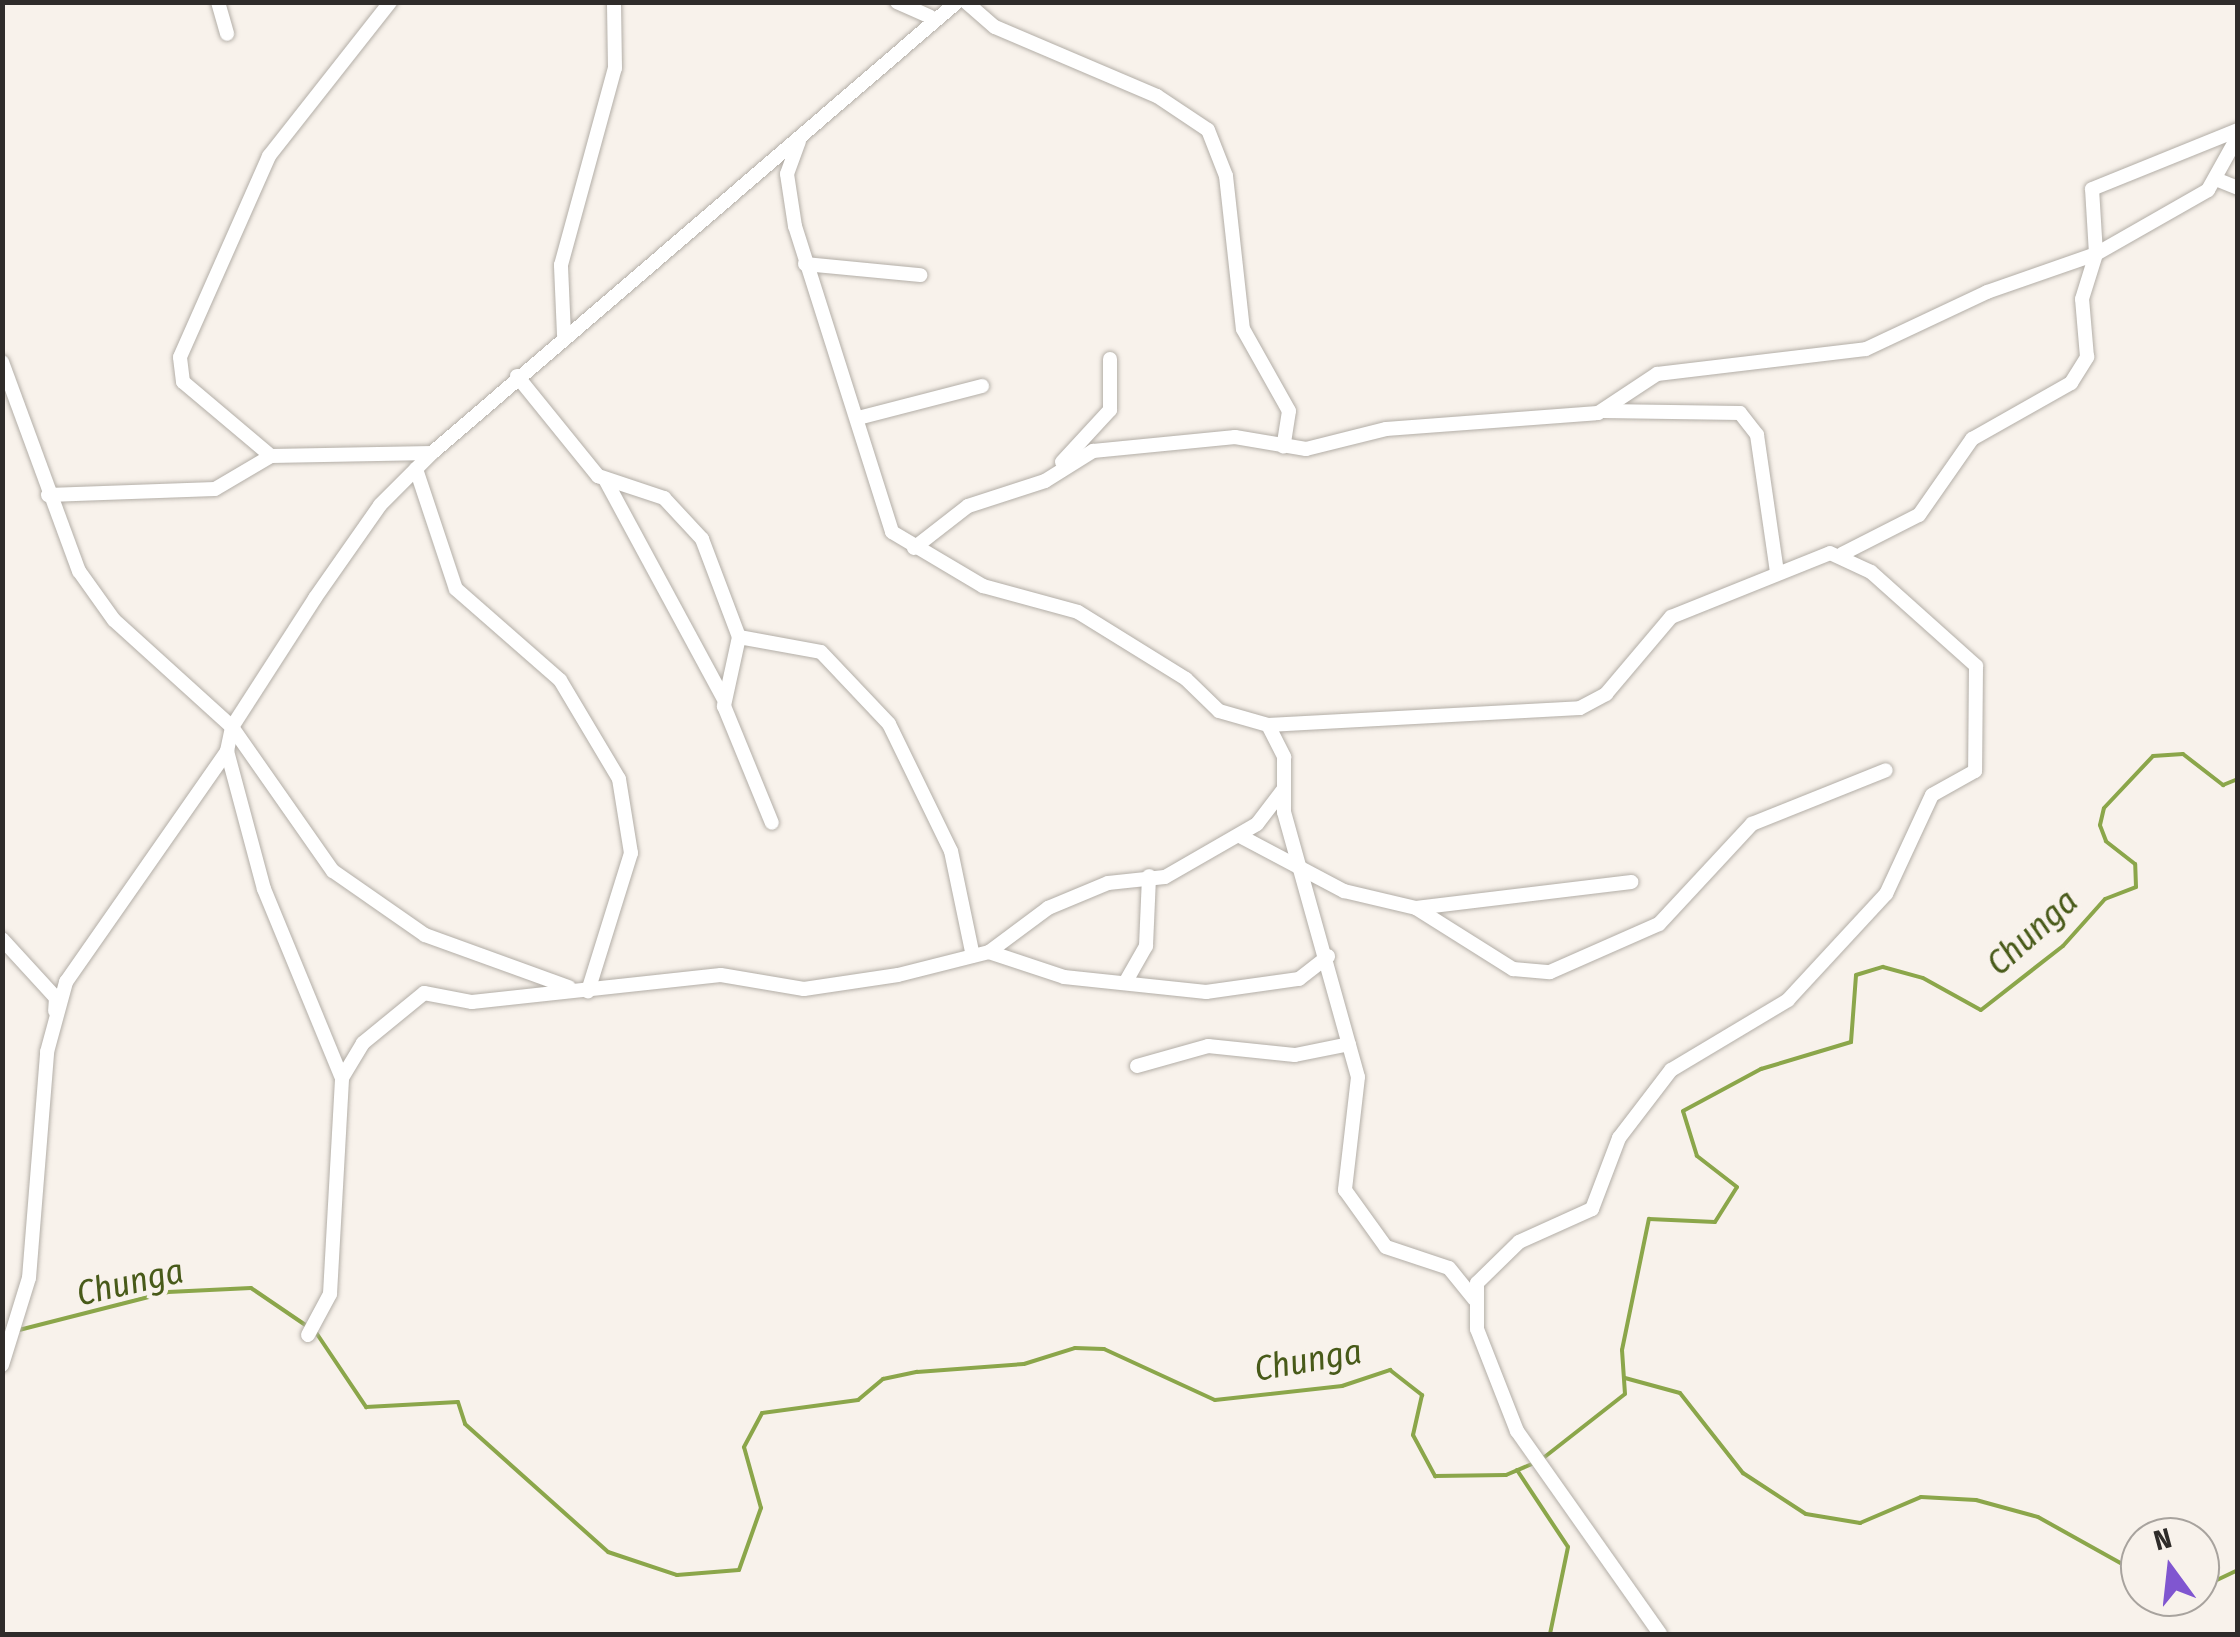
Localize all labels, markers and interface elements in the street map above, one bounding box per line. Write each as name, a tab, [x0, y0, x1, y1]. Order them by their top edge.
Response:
water label: Chunga	[1978, 880, 2086, 984]
water label: Chunga	[72, 1249, 188, 1315]
water label: Chunga	[1251, 1330, 1365, 1390]
north arrow	[2120, 1517, 2220, 1617]
text: N	[2150, 1521, 2175, 1558]

